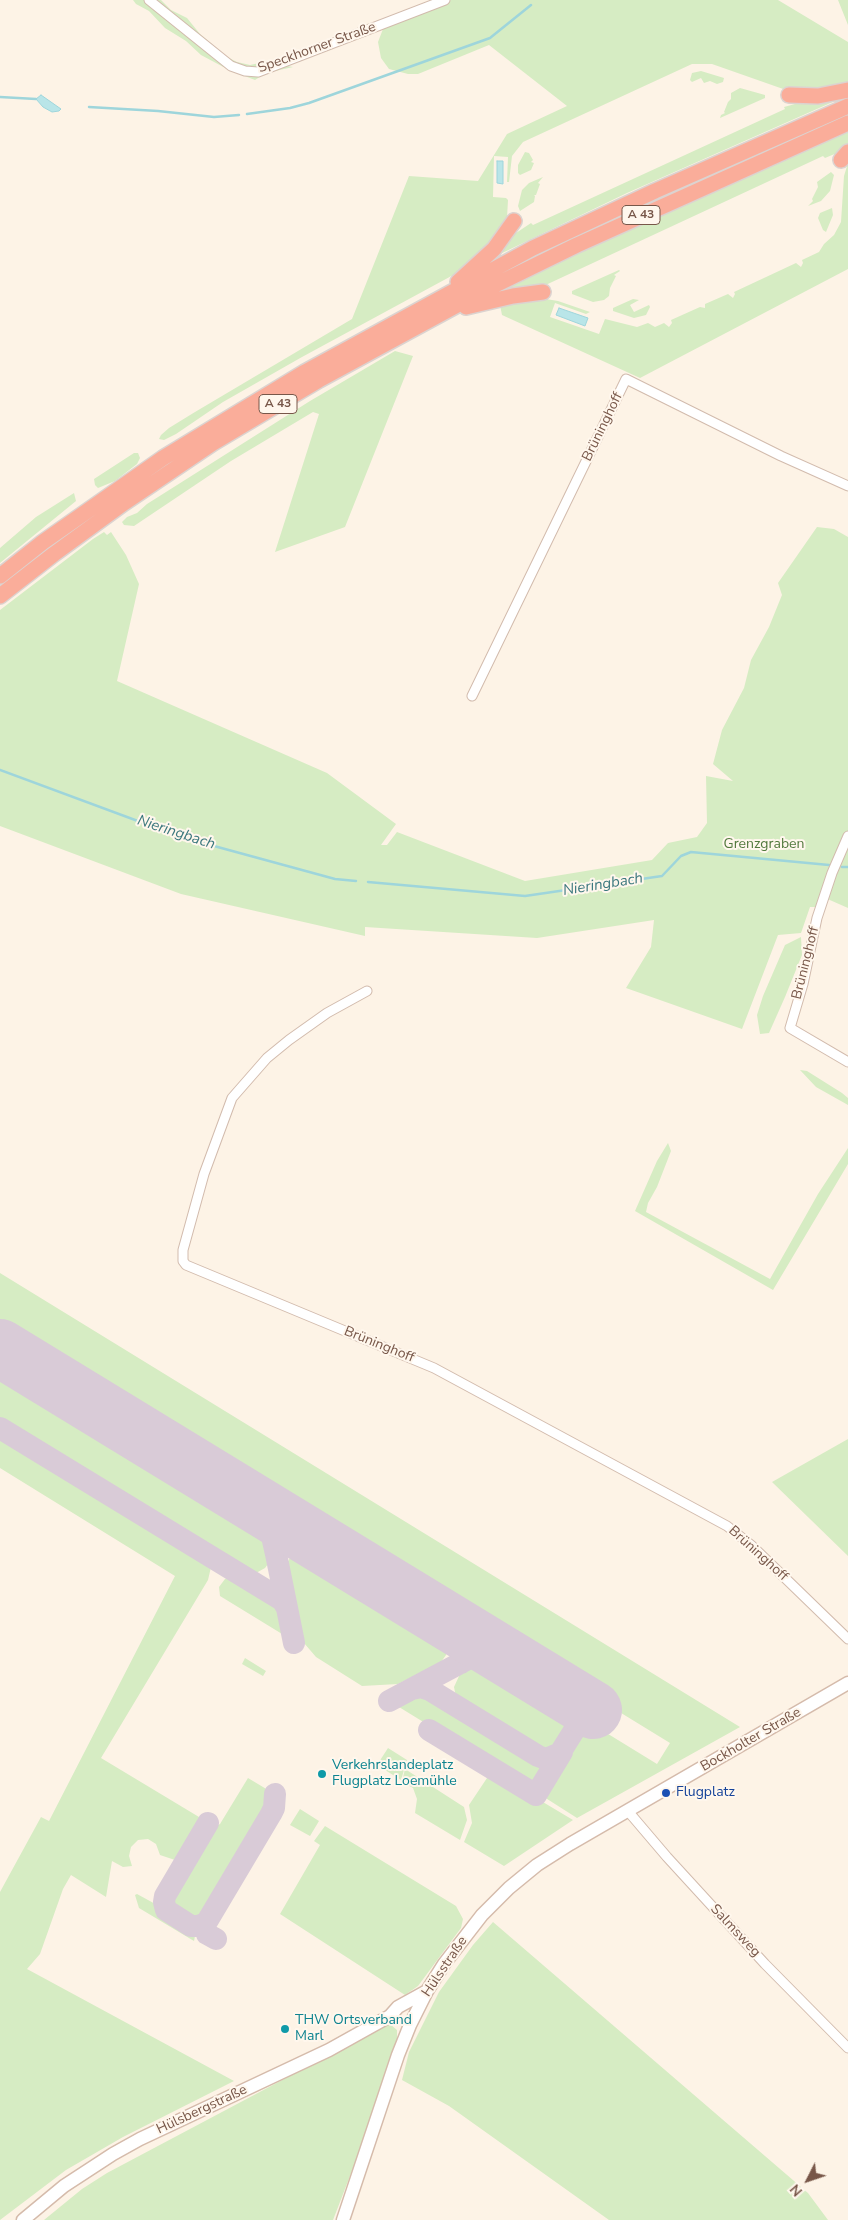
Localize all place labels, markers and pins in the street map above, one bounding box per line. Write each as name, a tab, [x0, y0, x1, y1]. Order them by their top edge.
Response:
place label: Verkehrslandeplatz Flugplatz Loemühle	[332, 1758, 457, 1790]
marker: Verkehrslandeplatz Flugplatz Loemühle	[316, 1768, 328, 1780]
place label: Flugplatz	[676, 1785, 735, 1801]
marker: Flugplatz	[660, 1787, 672, 1799]
place label: THW Ortsverband Marl	[295, 2013, 412, 2045]
marker: THW Ortsverband Marl	[279, 2023, 291, 2035]

